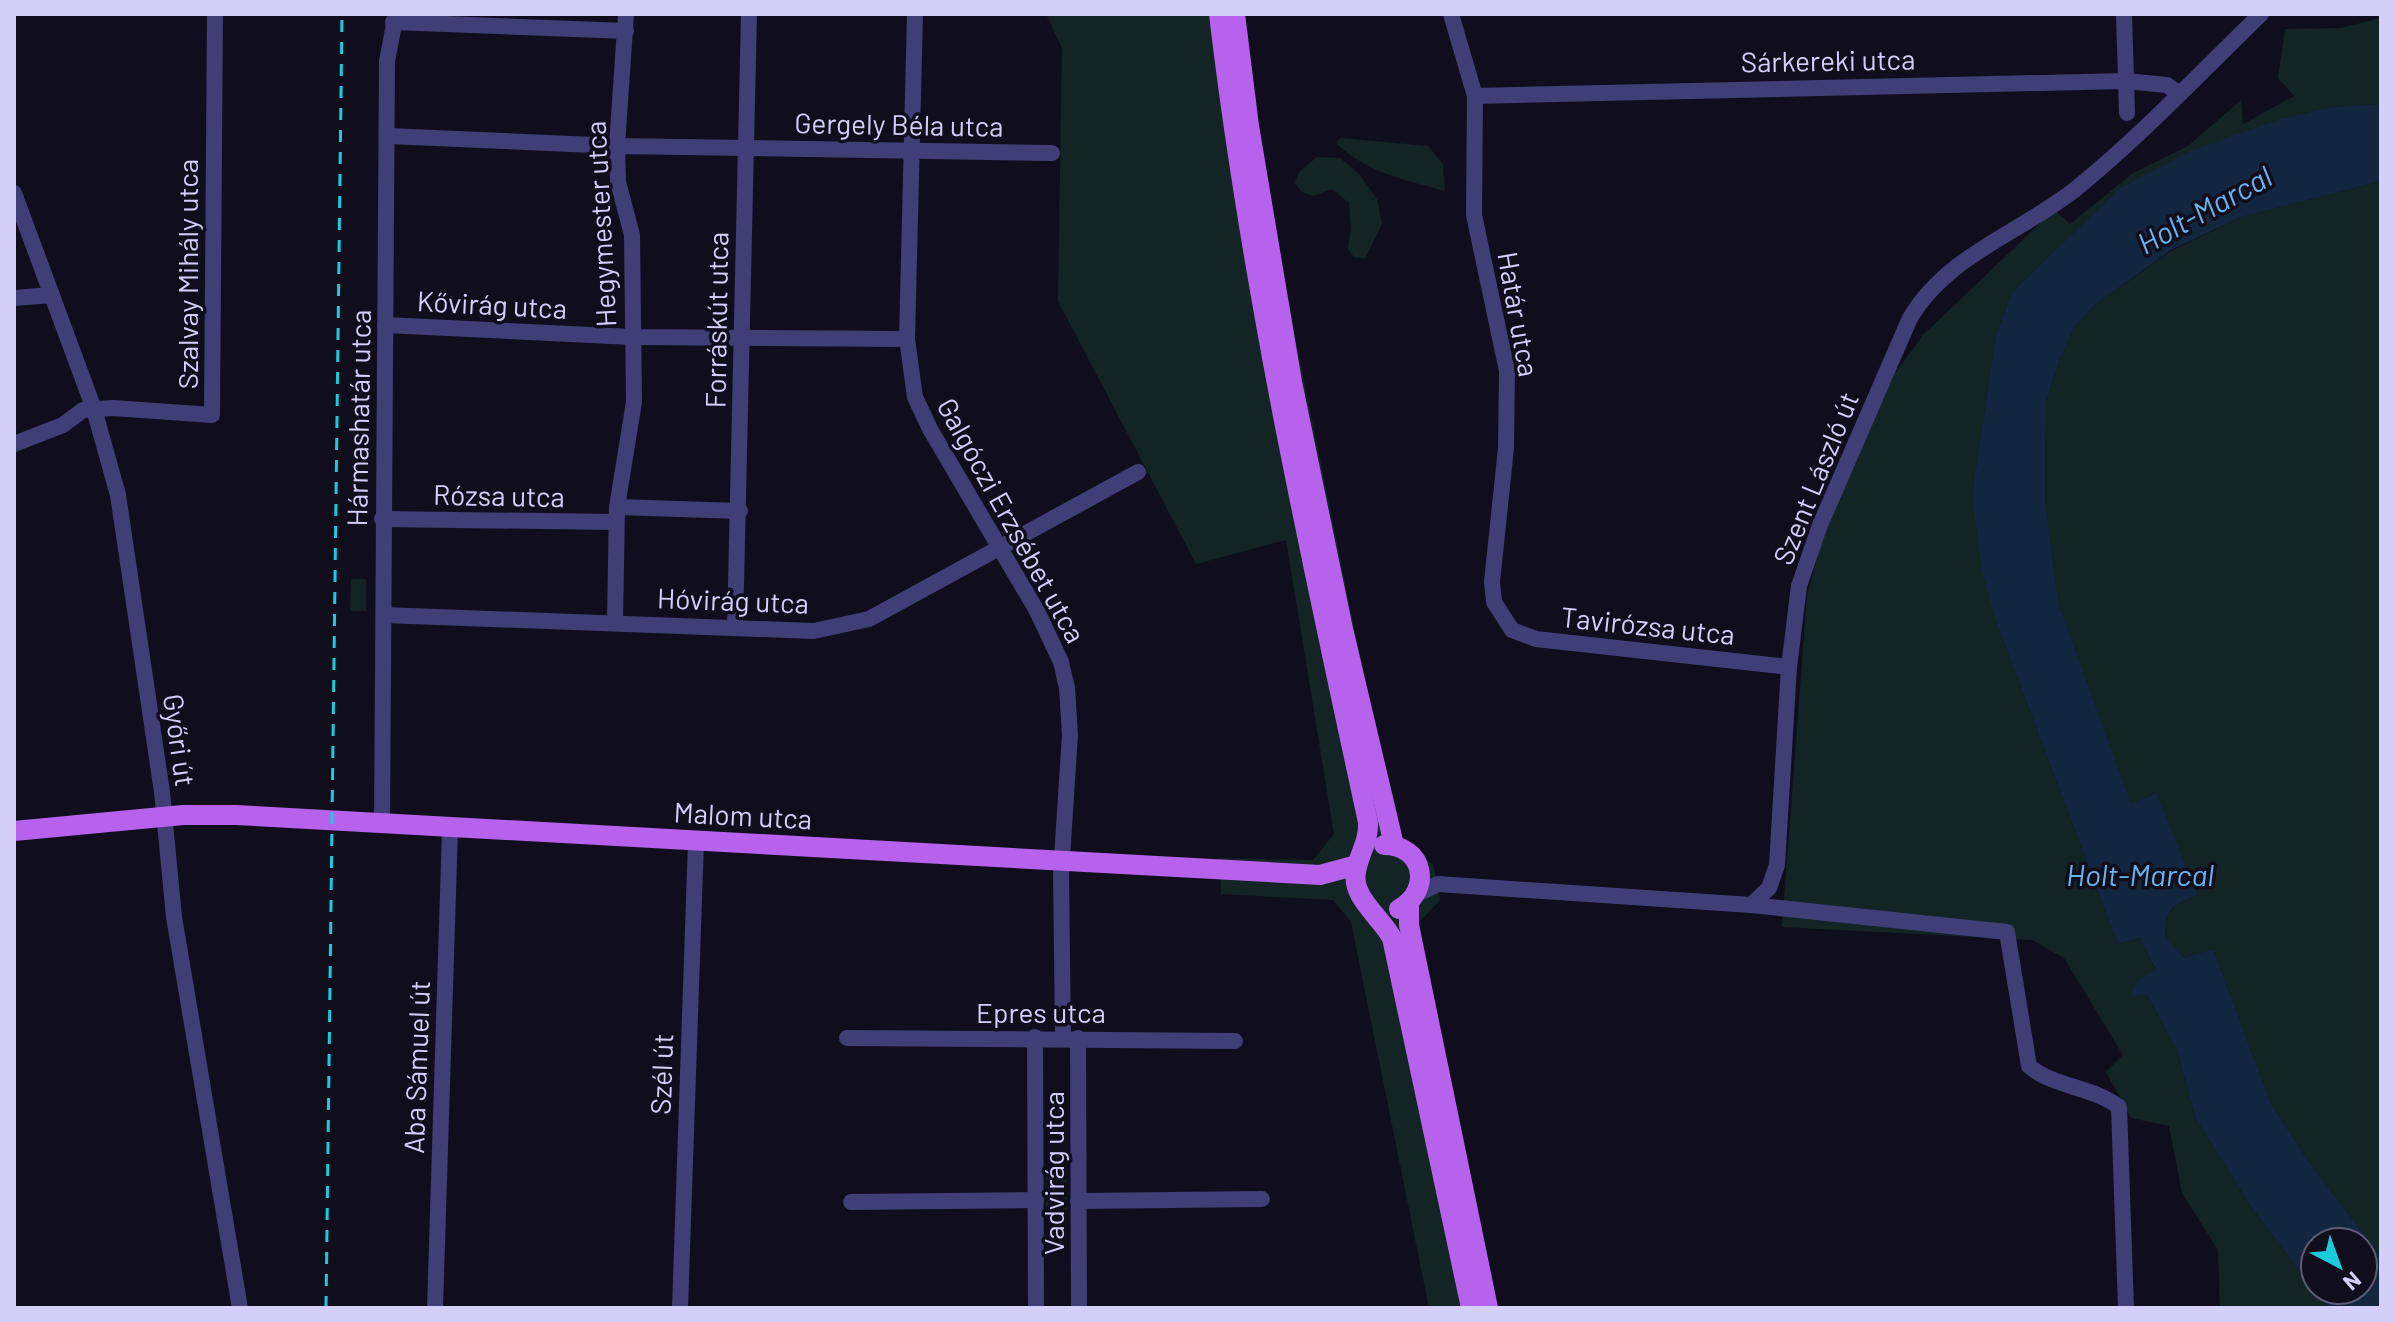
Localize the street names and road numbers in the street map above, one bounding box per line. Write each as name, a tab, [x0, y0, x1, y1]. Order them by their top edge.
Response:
street label: Sárkereki utca	[1740, 41, 1916, 79]
street label: Gergely Béla utca	[794, 105, 1004, 143]
street label: Hegymester utca	[578, 120, 622, 328]
street label: Szalvay Mihály utca	[170, 159, 204, 389]
street label: Forráskút utca	[697, 231, 735, 409]
street label: Határ utca	[1491, 249, 1547, 379]
street label: Kővirág utca	[416, 283, 568, 325]
street label: Hármashatár utca	[339, 309, 377, 527]
street label: Szent László út	[1765, 387, 1865, 569]
street label: Galgóczi Erzsébet utca	[930, 392, 1094, 648]
street label: Rózsa utca	[433, 477, 565, 513]
street label: Hóvirág utca	[657, 580, 809, 620]
street label: Tavirózsa utca	[1559, 599, 1737, 651]
street label: Győri út	[157, 692, 203, 788]
street label: Malom utca	[673, 794, 813, 836]
street label: Aba Sámuel út	[396, 980, 436, 1154]
street label: Epres utca	[976, 995, 1106, 1029]
street label: Szél út	[643, 1033, 679, 1115]
street label: Vadvirág utca	[1036, 1091, 1070, 1255]

